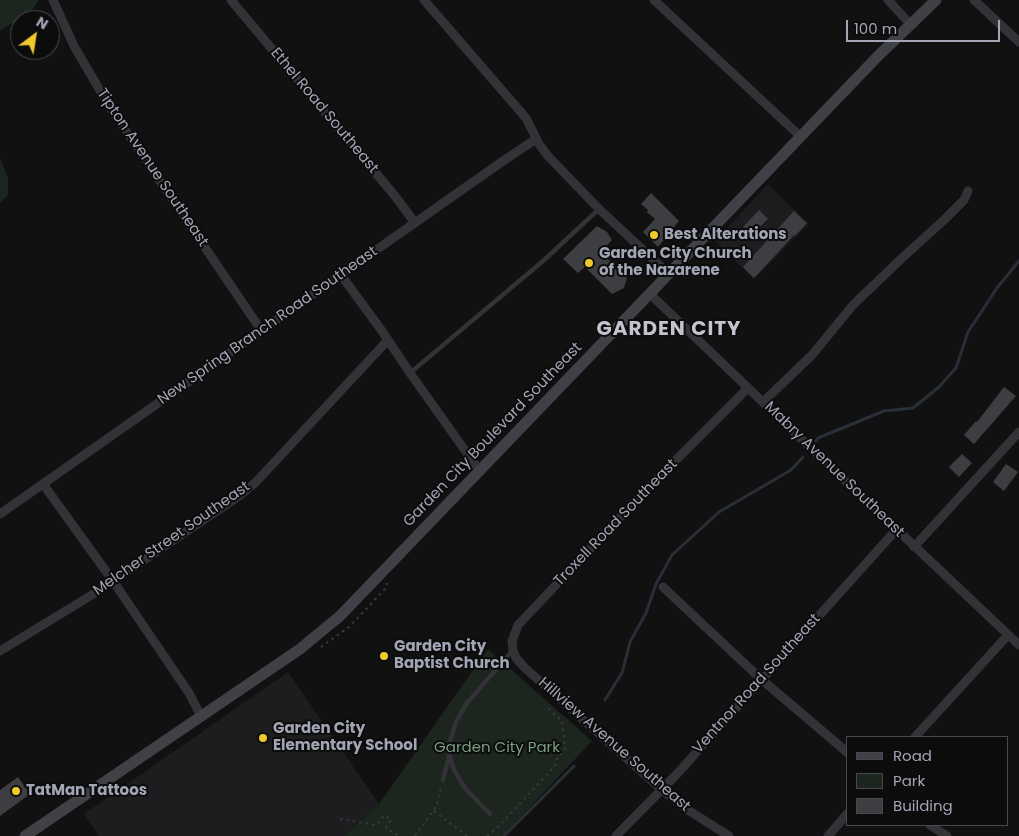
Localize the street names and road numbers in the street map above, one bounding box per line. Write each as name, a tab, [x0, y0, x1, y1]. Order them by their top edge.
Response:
street label: Ethel Road Southeast	[266, 44, 382, 178]
street label: Tipton Avenue Southeast	[92, 86, 212, 250]
street label: New Spring Branch Road Southeast	[155, 243, 381, 409]
street label: Garden City Boulevard Southeast	[400, 339, 586, 531]
street label: Mabry Avenue Southeast	[760, 398, 908, 542]
street label: Troxell Road Southeast	[550, 456, 682, 590]
street label: Melcher Street Southeast	[90, 478, 254, 600]
street label: Ventnor Road Southeast	[689, 610, 825, 758]
street label: Hillview Avenue Southeast	[534, 674, 694, 816]

